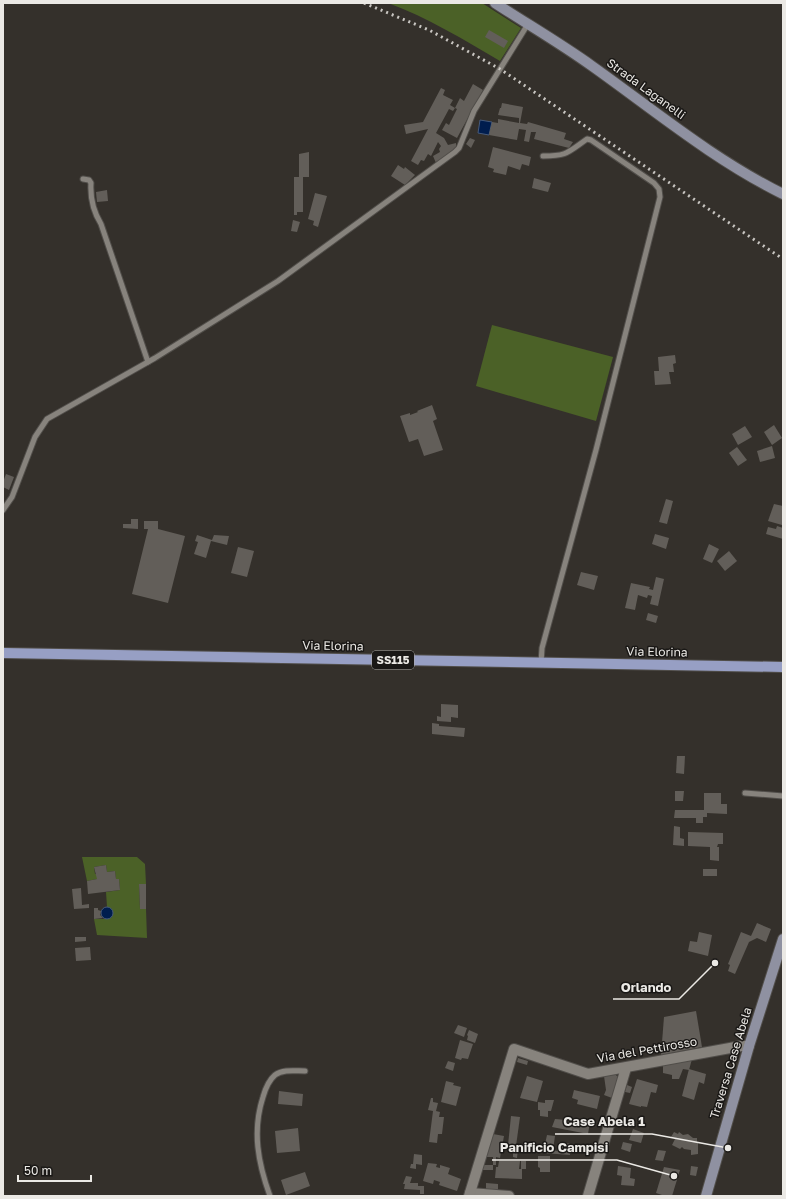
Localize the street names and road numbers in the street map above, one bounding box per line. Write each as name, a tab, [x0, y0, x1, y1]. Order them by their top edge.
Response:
street label: Strada Laganelli	[604, 55, 689, 122]
street label: Via Elorina	[302, 637, 364, 654]
street label: Via Elorina	[626, 643, 688, 660]
road number: SS115	[372, 651, 414, 669]
street label: Traversa Case Abela	[706, 1005, 755, 1121]
street label: Via del Pettirosso	[596, 1033, 698, 1066]

